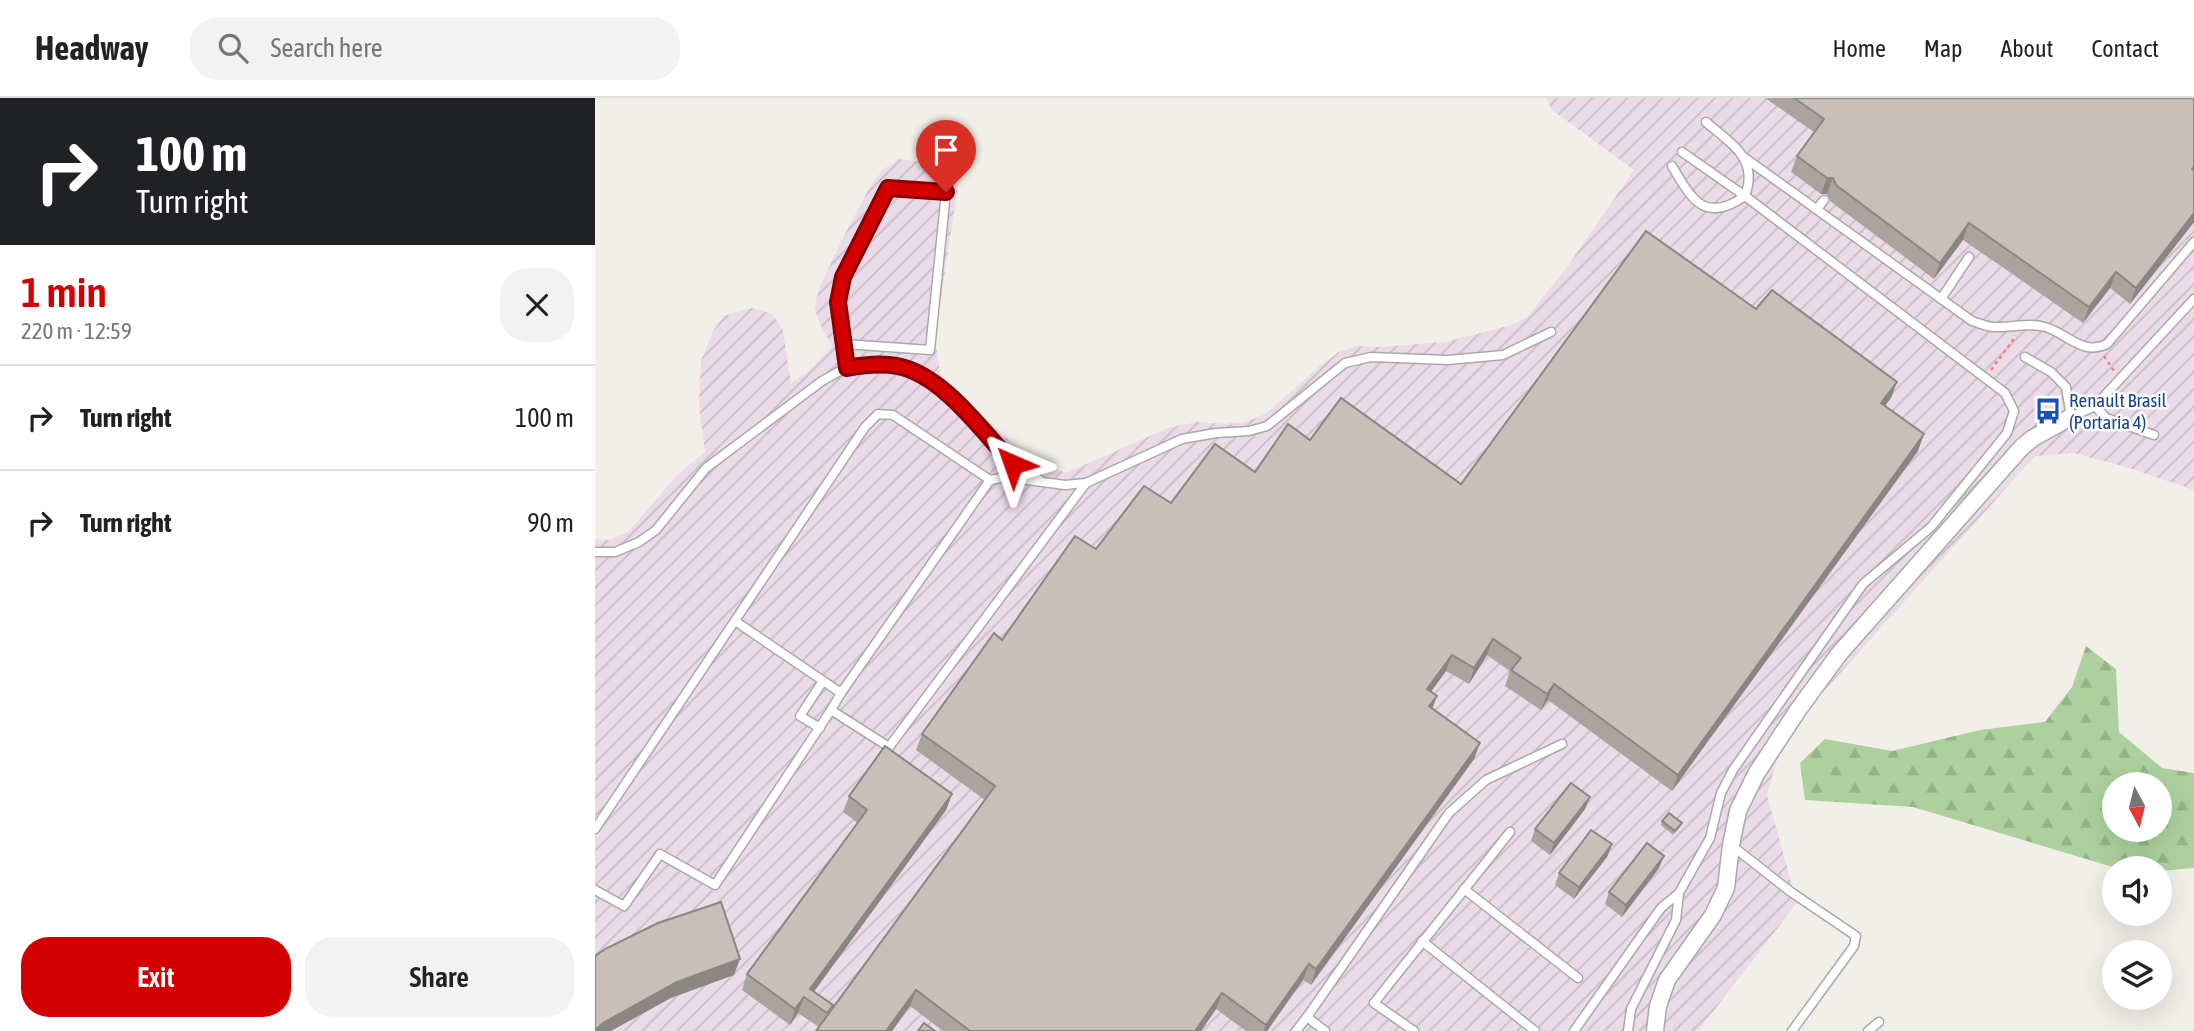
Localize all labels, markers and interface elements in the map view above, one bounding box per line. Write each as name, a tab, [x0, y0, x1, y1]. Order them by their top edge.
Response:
search box	[190, 17, 680, 80]
text: Headway	[35, 29, 148, 67]
icon: search	[214, 29, 252, 67]
text: Search here	[270, 33, 383, 63]
text: Home	[1832, 35, 1886, 62]
text: Map	[1924, 35, 1962, 62]
text: About	[2000, 35, 2053, 62]
text: Contact	[2091, 35, 2159, 62]
pin	[916, 120, 976, 192]
text: 100 m	[136, 125, 247, 181]
icon: right	[21, 126, 112, 217]
icon: arrive	[927, 131, 965, 169]
text: Turn right	[136, 183, 249, 220]
text: 1 min	[21, 268, 107, 316]
button: close	[500, 268, 574, 342]
text: 220 m · 12:59	[21, 318, 132, 344]
place label: Renault Brasil (Portaria 4)	[2069, 389, 2167, 433]
bus stop icon: Renault Brasil (Portaria 4)	[2033, 396, 2063, 426]
icon: right	[21, 399, 59, 437]
text: Turn right	[80, 403, 171, 433]
text: 100 m	[515, 403, 574, 433]
position arrow	[976, 427, 1050, 501]
icon: right	[21, 504, 59, 542]
text: Turn right	[80, 508, 171, 538]
text: 90 m	[527, 508, 574, 538]
north arrow	[2102, 772, 2172, 842]
map controls	[2102, 772, 2172, 1010]
button: sound	[2102, 856, 2172, 926]
button: Exit	[21, 937, 291, 1017]
button: Share	[305, 937, 574, 1017]
button: layers	[2102, 940, 2172, 1010]

